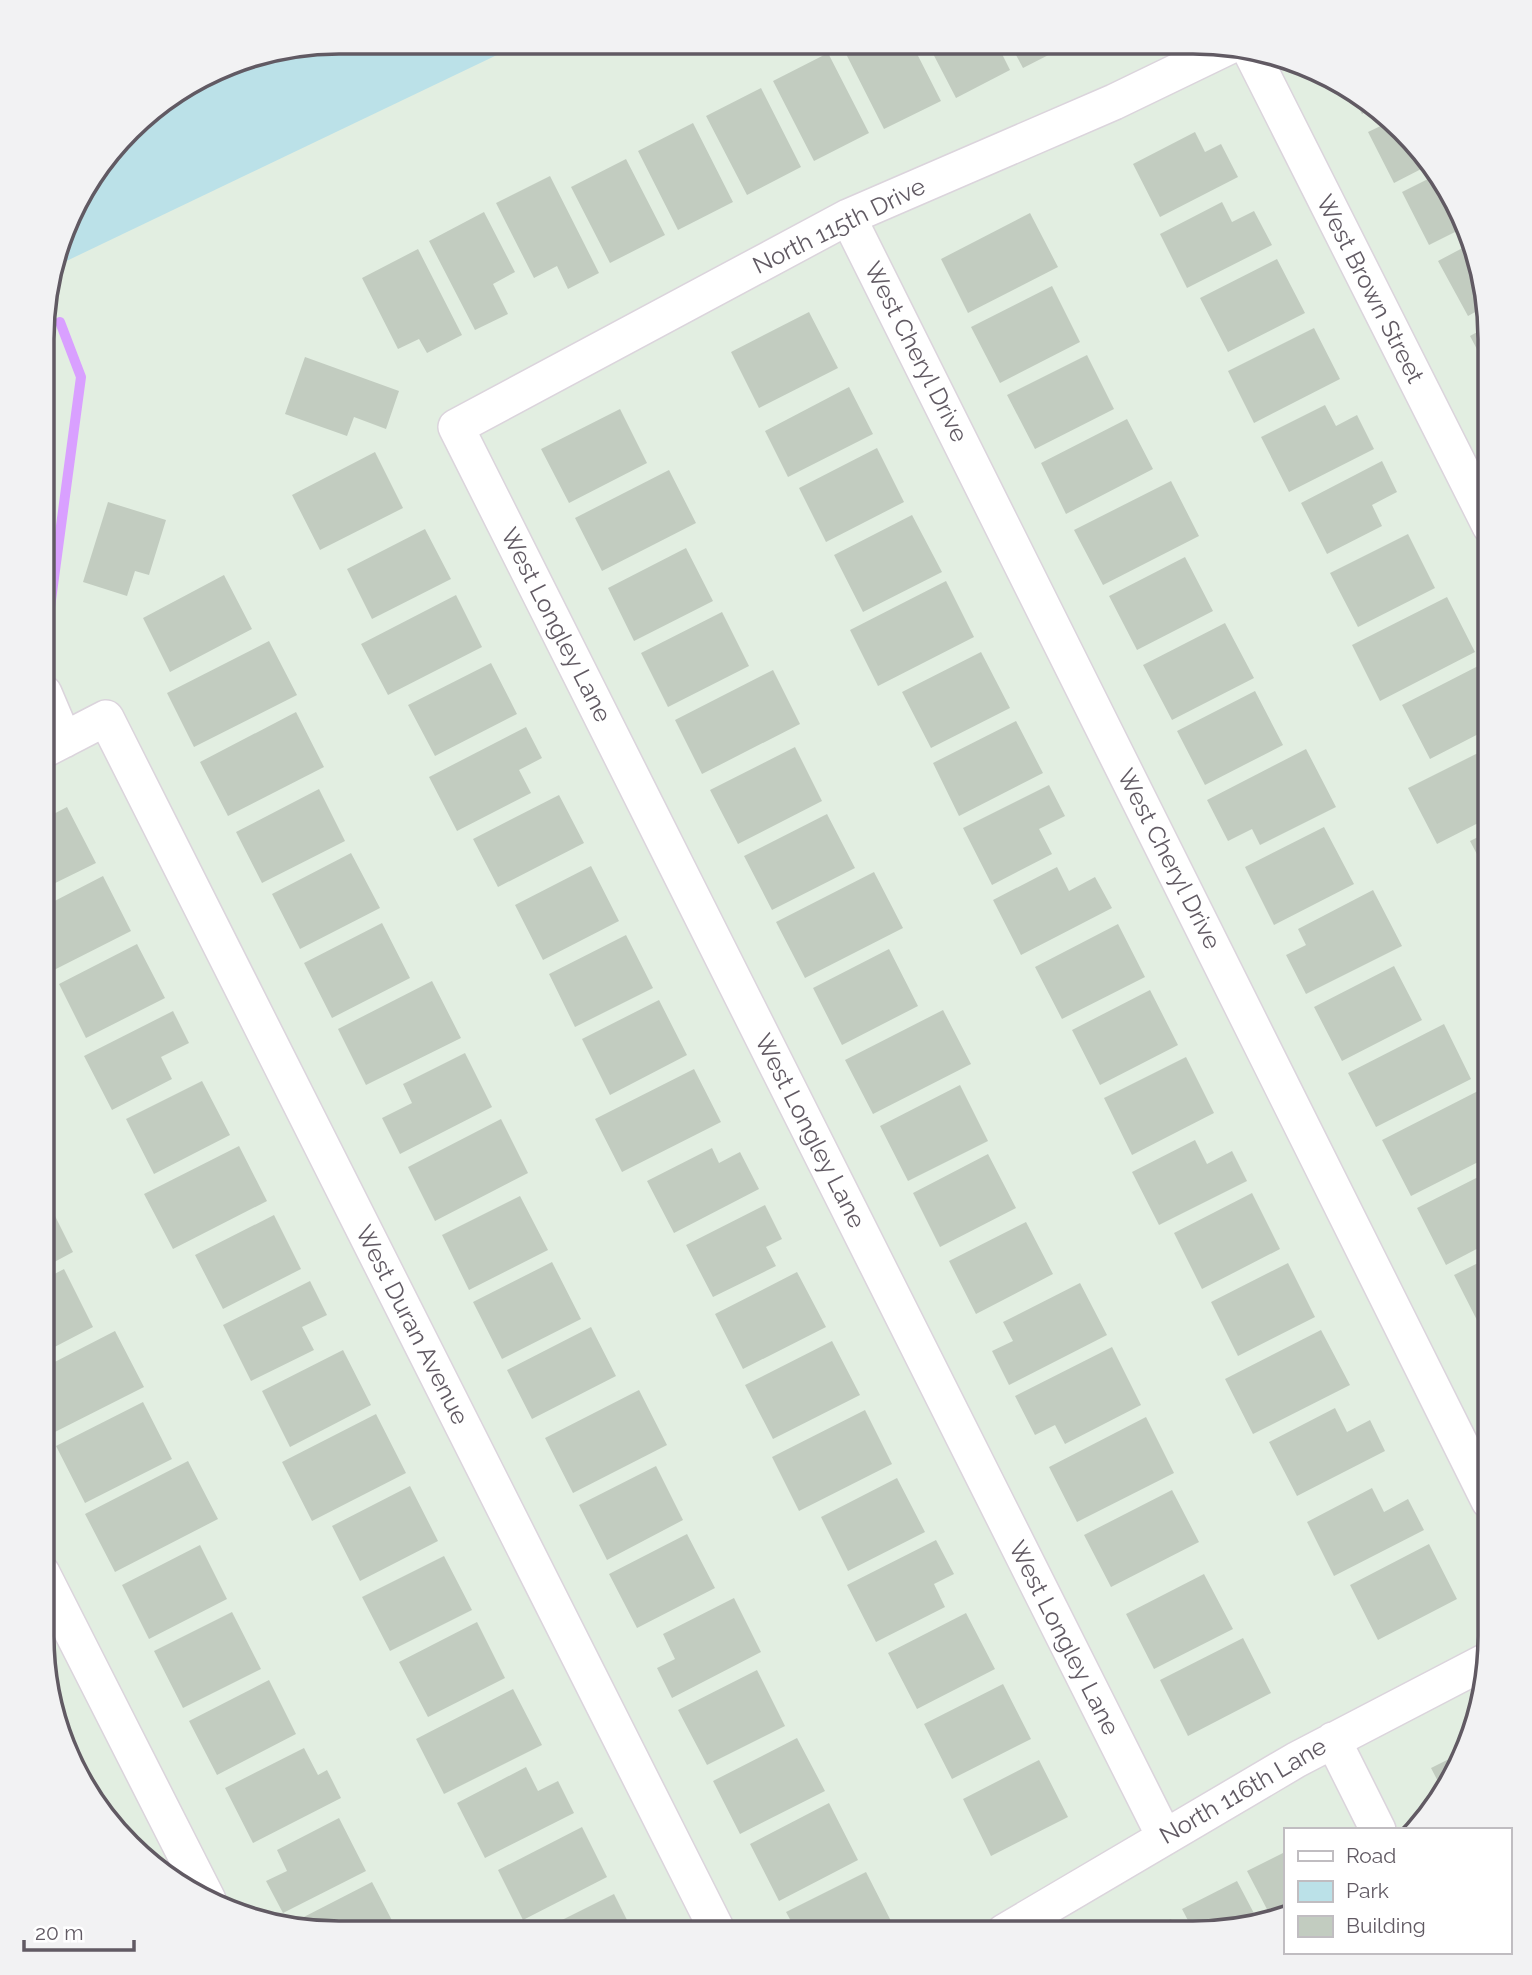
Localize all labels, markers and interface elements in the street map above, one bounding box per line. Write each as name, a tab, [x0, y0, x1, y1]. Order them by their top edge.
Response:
street label: North 115th Drive	[748, 171, 930, 280]
street label: West Brown Street	[1310, 190, 1430, 388]
street label: West Cheryl Drive	[858, 257, 974, 447]
street label: West Longley Lane	[495, 523, 618, 727]
street label: West Cheryl Drive	[1111, 764, 1227, 954]
street label: West Longley Lane	[749, 1029, 872, 1233]
street label: West Duran Avenue	[350, 1220, 475, 1429]
street label: West Longley Lane	[1003, 1536, 1126, 1740]
street label: North 116th Lane	[1154, 1731, 1331, 1850]
legend	[1284, 1828, 1511, 1954]
text: Road	[1346, 1843, 1396, 1868]
text: Park	[1346, 1878, 1389, 1903]
scale bar	[24, 1909, 135, 1953]
text: Building	[1346, 1913, 1426, 1938]
text: 20 m	[35, 1920, 83, 1945]

